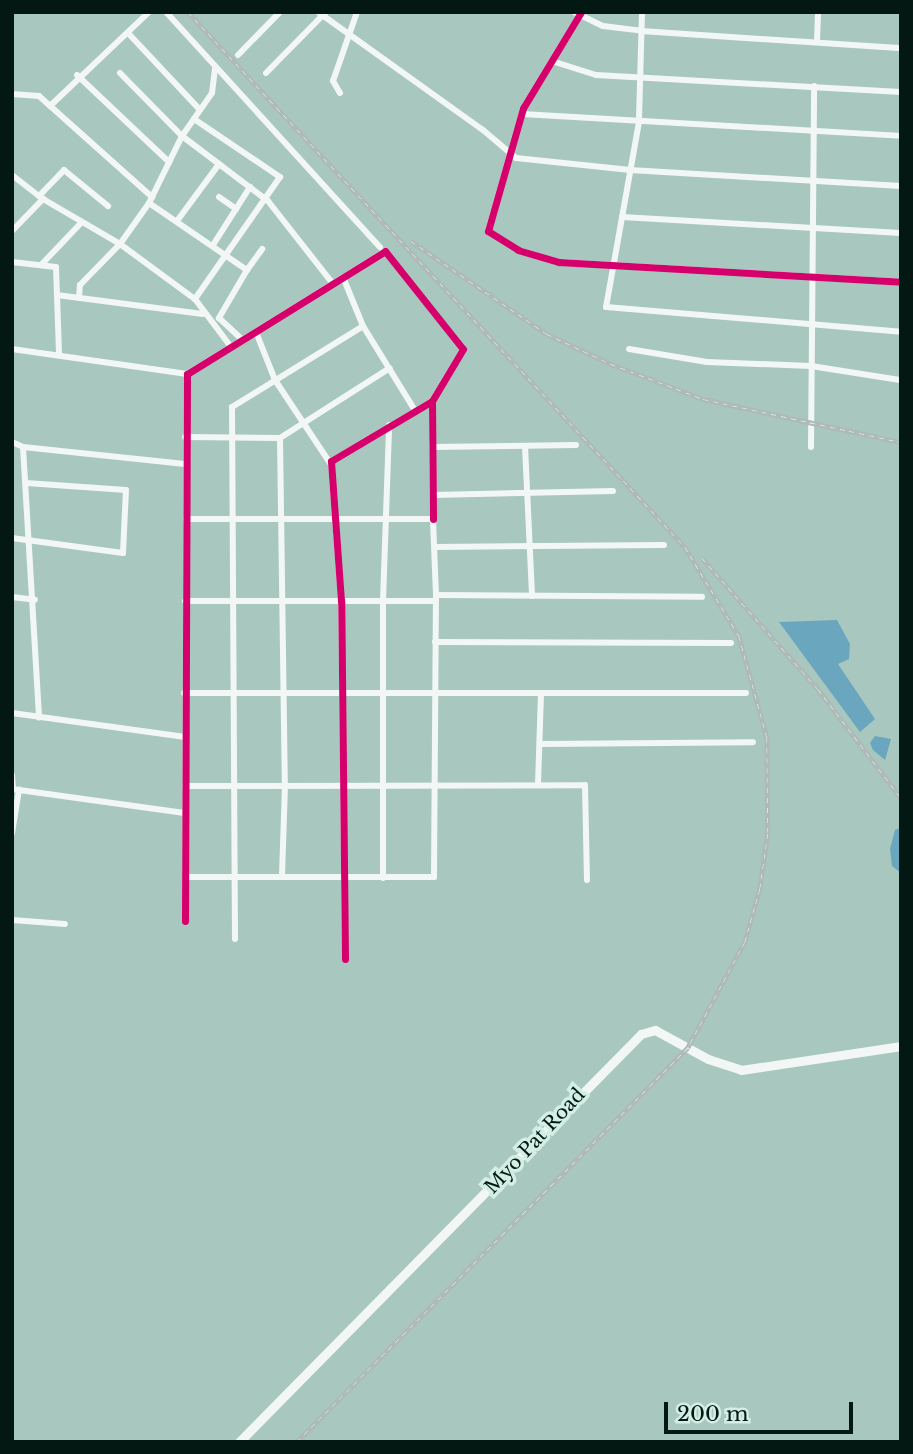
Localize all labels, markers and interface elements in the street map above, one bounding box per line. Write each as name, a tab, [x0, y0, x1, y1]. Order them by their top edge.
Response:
street label: Myo Pat Road	[480, 1083, 590, 1199]
scale bar	[668, 1388, 857, 1432]
text: 200 m	[677, 1401, 748, 1427]

